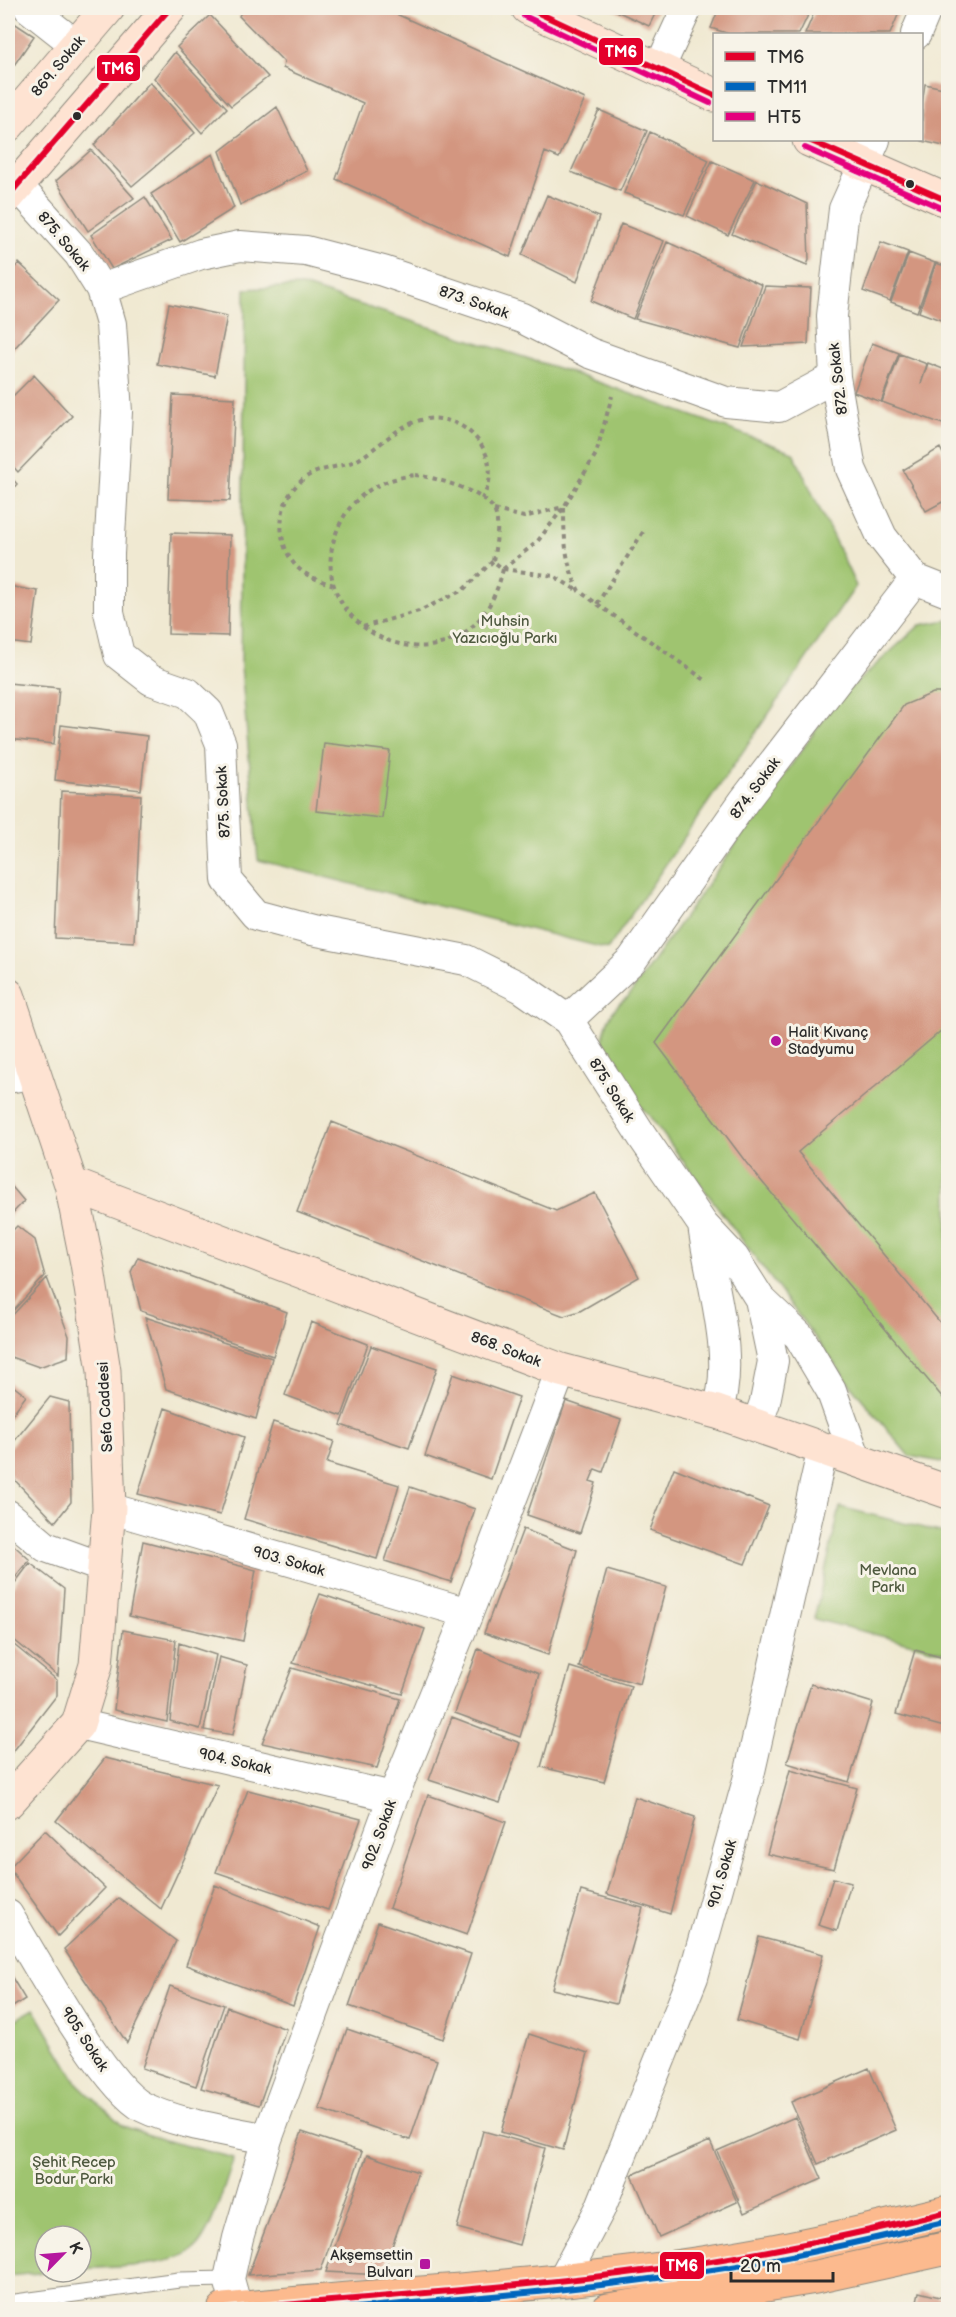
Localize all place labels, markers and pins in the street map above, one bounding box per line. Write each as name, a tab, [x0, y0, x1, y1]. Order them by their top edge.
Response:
unlabelled marker	[71, 110, 83, 122]
unlabelled marker	[904, 178, 916, 190]
place label: Halit Kıvanç Stadyumu	[788, 1023, 868, 1059]
marker: Halit Kıvanç Stadyumu	[769, 1034, 783, 1048]
place label: Akşemsettin Bulvarı	[330, 2246, 413, 2282]
marker: Akşemsettin Bulvarı	[418, 2257, 432, 2271]

